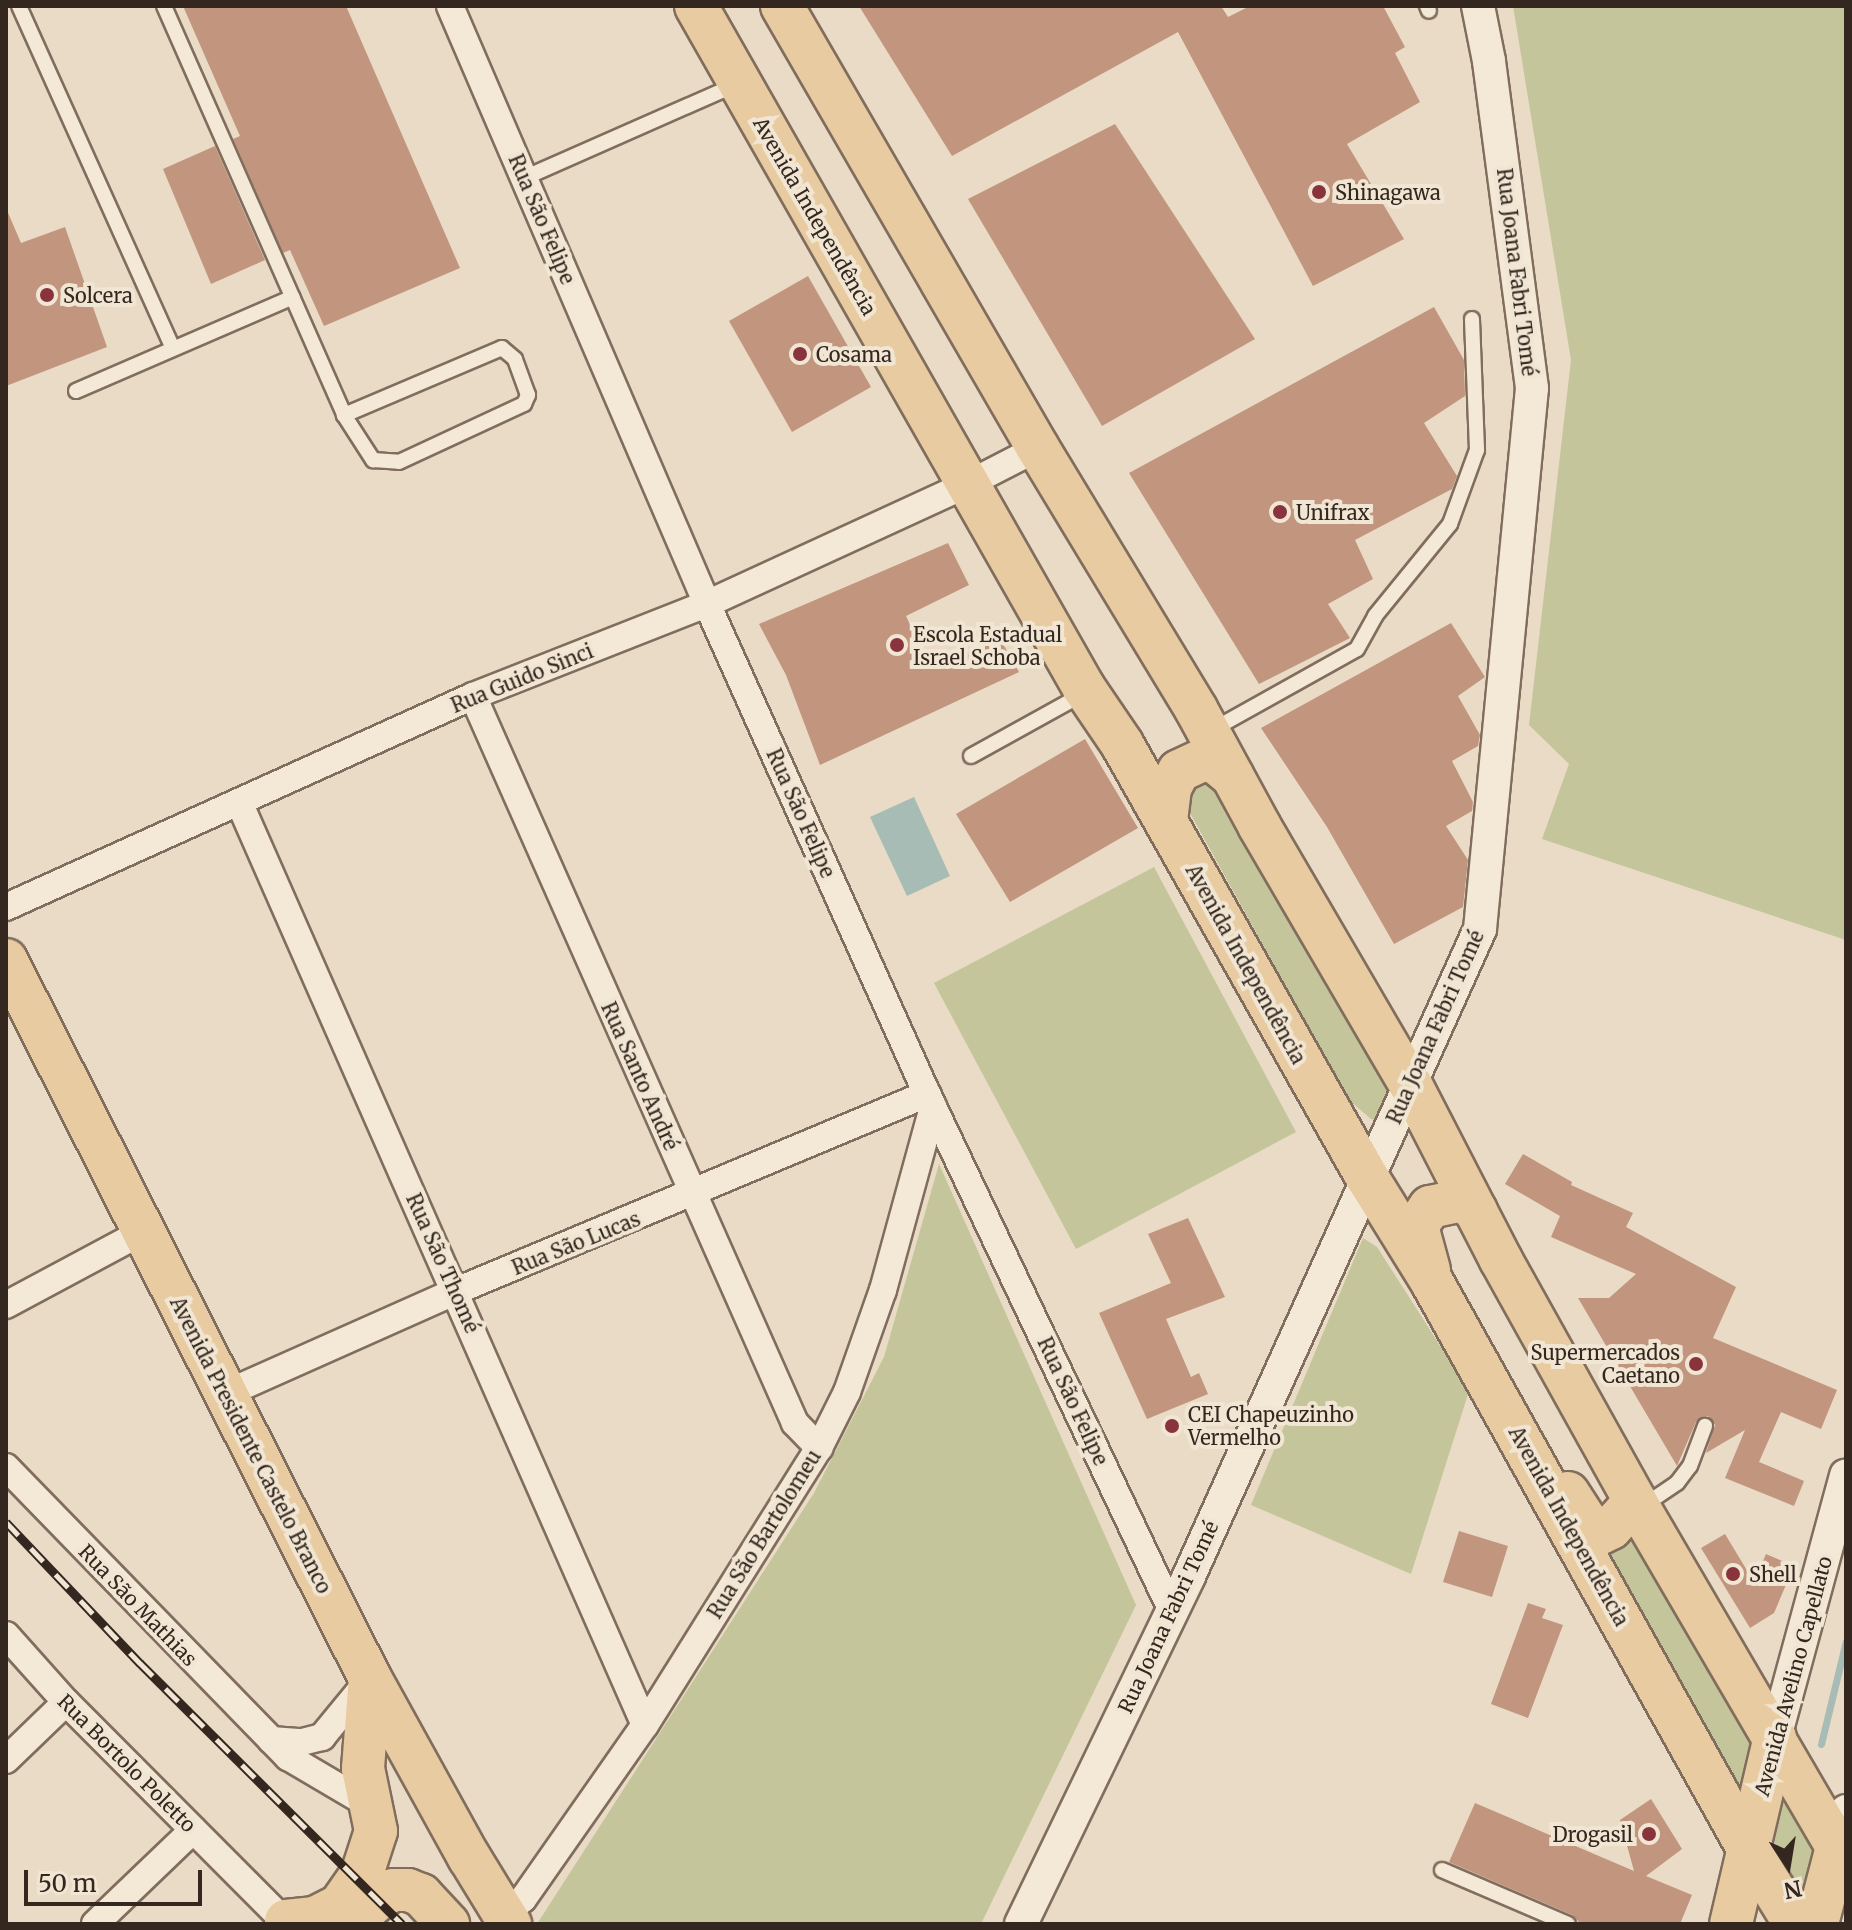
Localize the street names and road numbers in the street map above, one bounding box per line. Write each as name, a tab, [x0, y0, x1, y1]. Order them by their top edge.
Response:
street label: Avenida Independência	[749, 113, 881, 319]
street label: Rua São Felipe	[504, 151, 580, 287]
street label: Rua Joana Fabri Tomé	[1492, 167, 1542, 377]
street label: Rua Guido Sinci	[447, 639, 597, 717]
street label: Rua São Felipe	[762, 745, 840, 881]
street label: Avenida Independência	[1181, 860, 1311, 1068]
street label: Rua Joana Fabri Tomé	[1381, 927, 1489, 1127]
street label: Rua Santo André	[597, 998, 683, 1154]
street label: Rua São Thomé	[401, 1190, 485, 1336]
street label: Rua São Lucas	[508, 1206, 644, 1280]
street label: Avenida Presidente Castelo Branco	[165, 1293, 337, 1597]
street label: Rua São Felipe	[1033, 1333, 1113, 1469]
street label: Avenida Independência	[1504, 1422, 1634, 1630]
street label: Rua São Bartolomeu	[702, 1445, 826, 1623]
street label: Rua Joana Fabri Tomé	[1113, 1517, 1223, 1717]
street label: Rua São Mathias	[74, 1539, 202, 1671]
street label: Avenida Avelino Capellato	[1749, 1553, 1837, 1799]
street label: Rua Bortolo Poletto	[53, 1689, 201, 1837]

